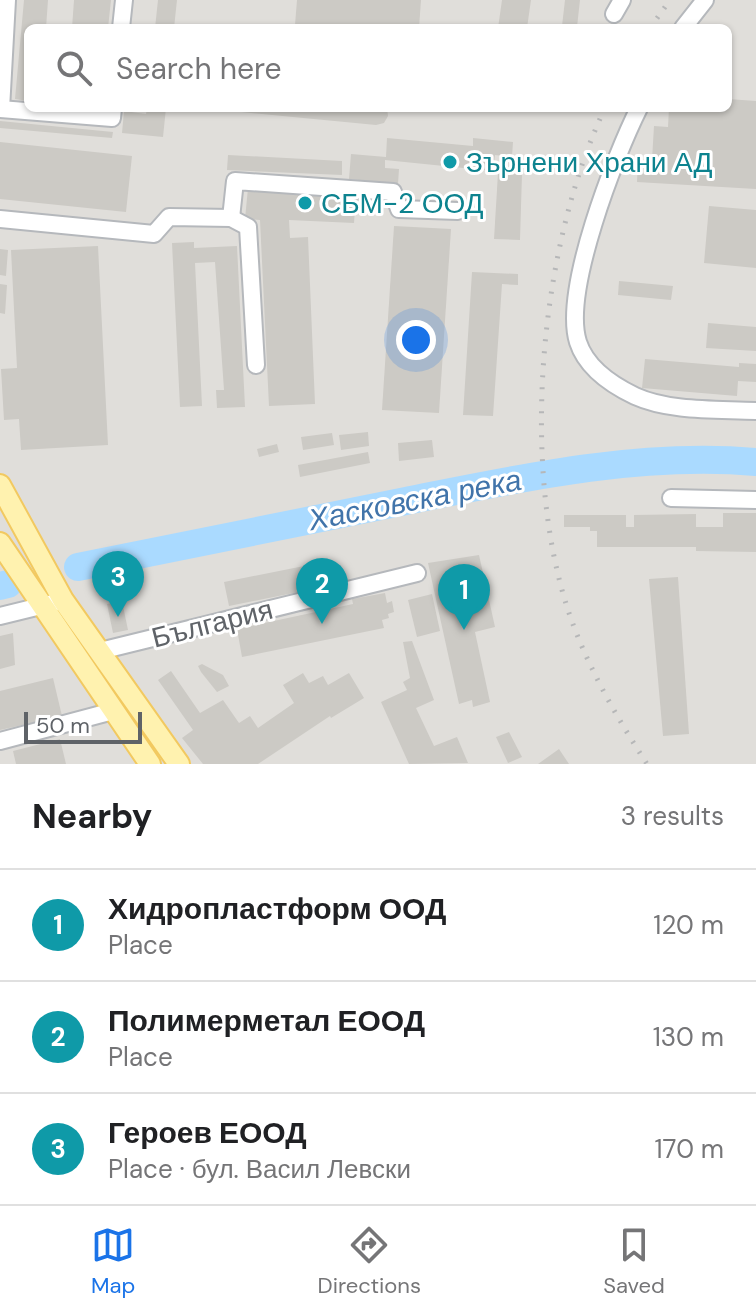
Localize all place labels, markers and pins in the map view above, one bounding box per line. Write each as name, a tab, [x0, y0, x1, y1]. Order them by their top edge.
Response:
place label: Зърнени Храни АД	[466, 144, 713, 181]
marker: Зърнени Храни АД	[441, 153, 459, 171]
place label: СБМ-2 ООД	[321, 185, 484, 222]
marker: СБМ-2 ООД	[296, 194, 314, 212]
pin: 3	[92, 551, 144, 617]
pin: 2	[296, 558, 348, 624]
pin: 1	[438, 564, 490, 630]

